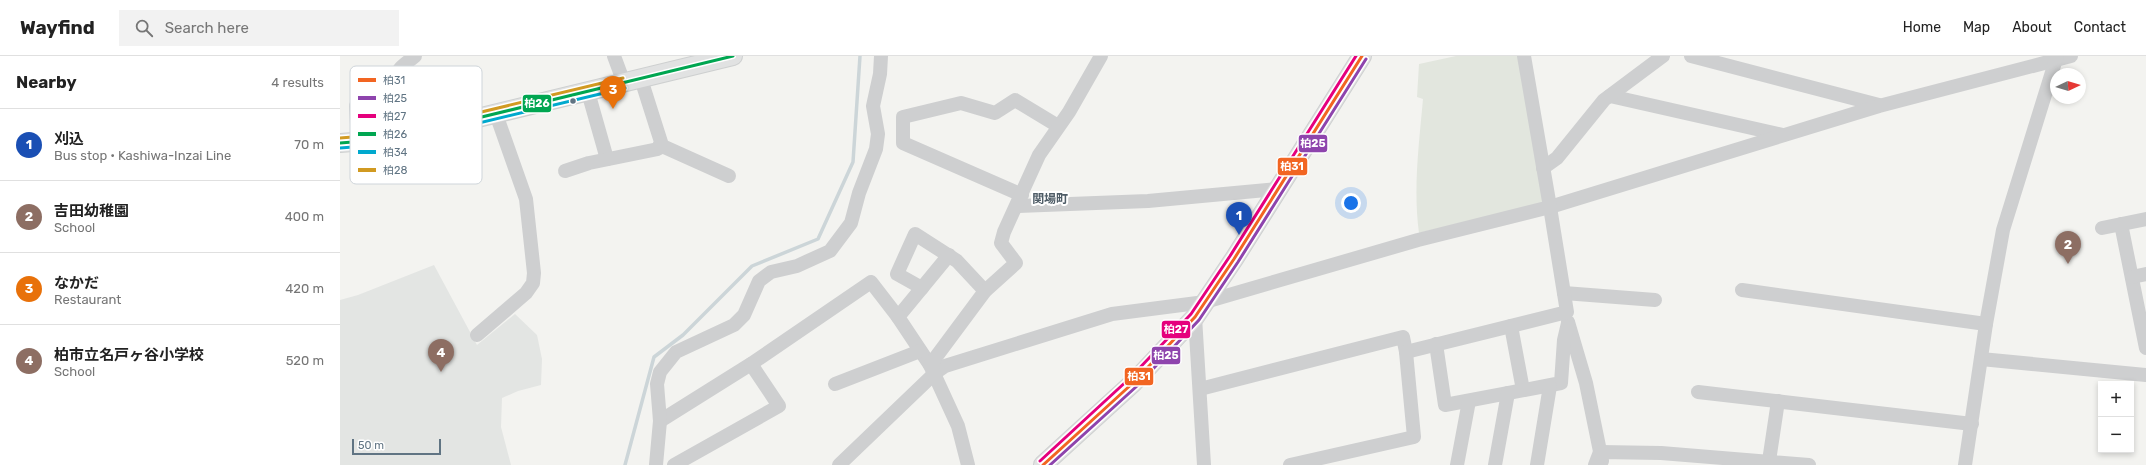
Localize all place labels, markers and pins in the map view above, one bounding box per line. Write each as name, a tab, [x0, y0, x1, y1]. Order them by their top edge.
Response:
pin: 3	[600, 76, 626, 109]
unlabelled marker	[568, 96, 578, 106]
pin: 1	[1226, 202, 1252, 235]
pin: 2	[2055, 231, 2081, 264]
pin: 4	[428, 339, 454, 372]

